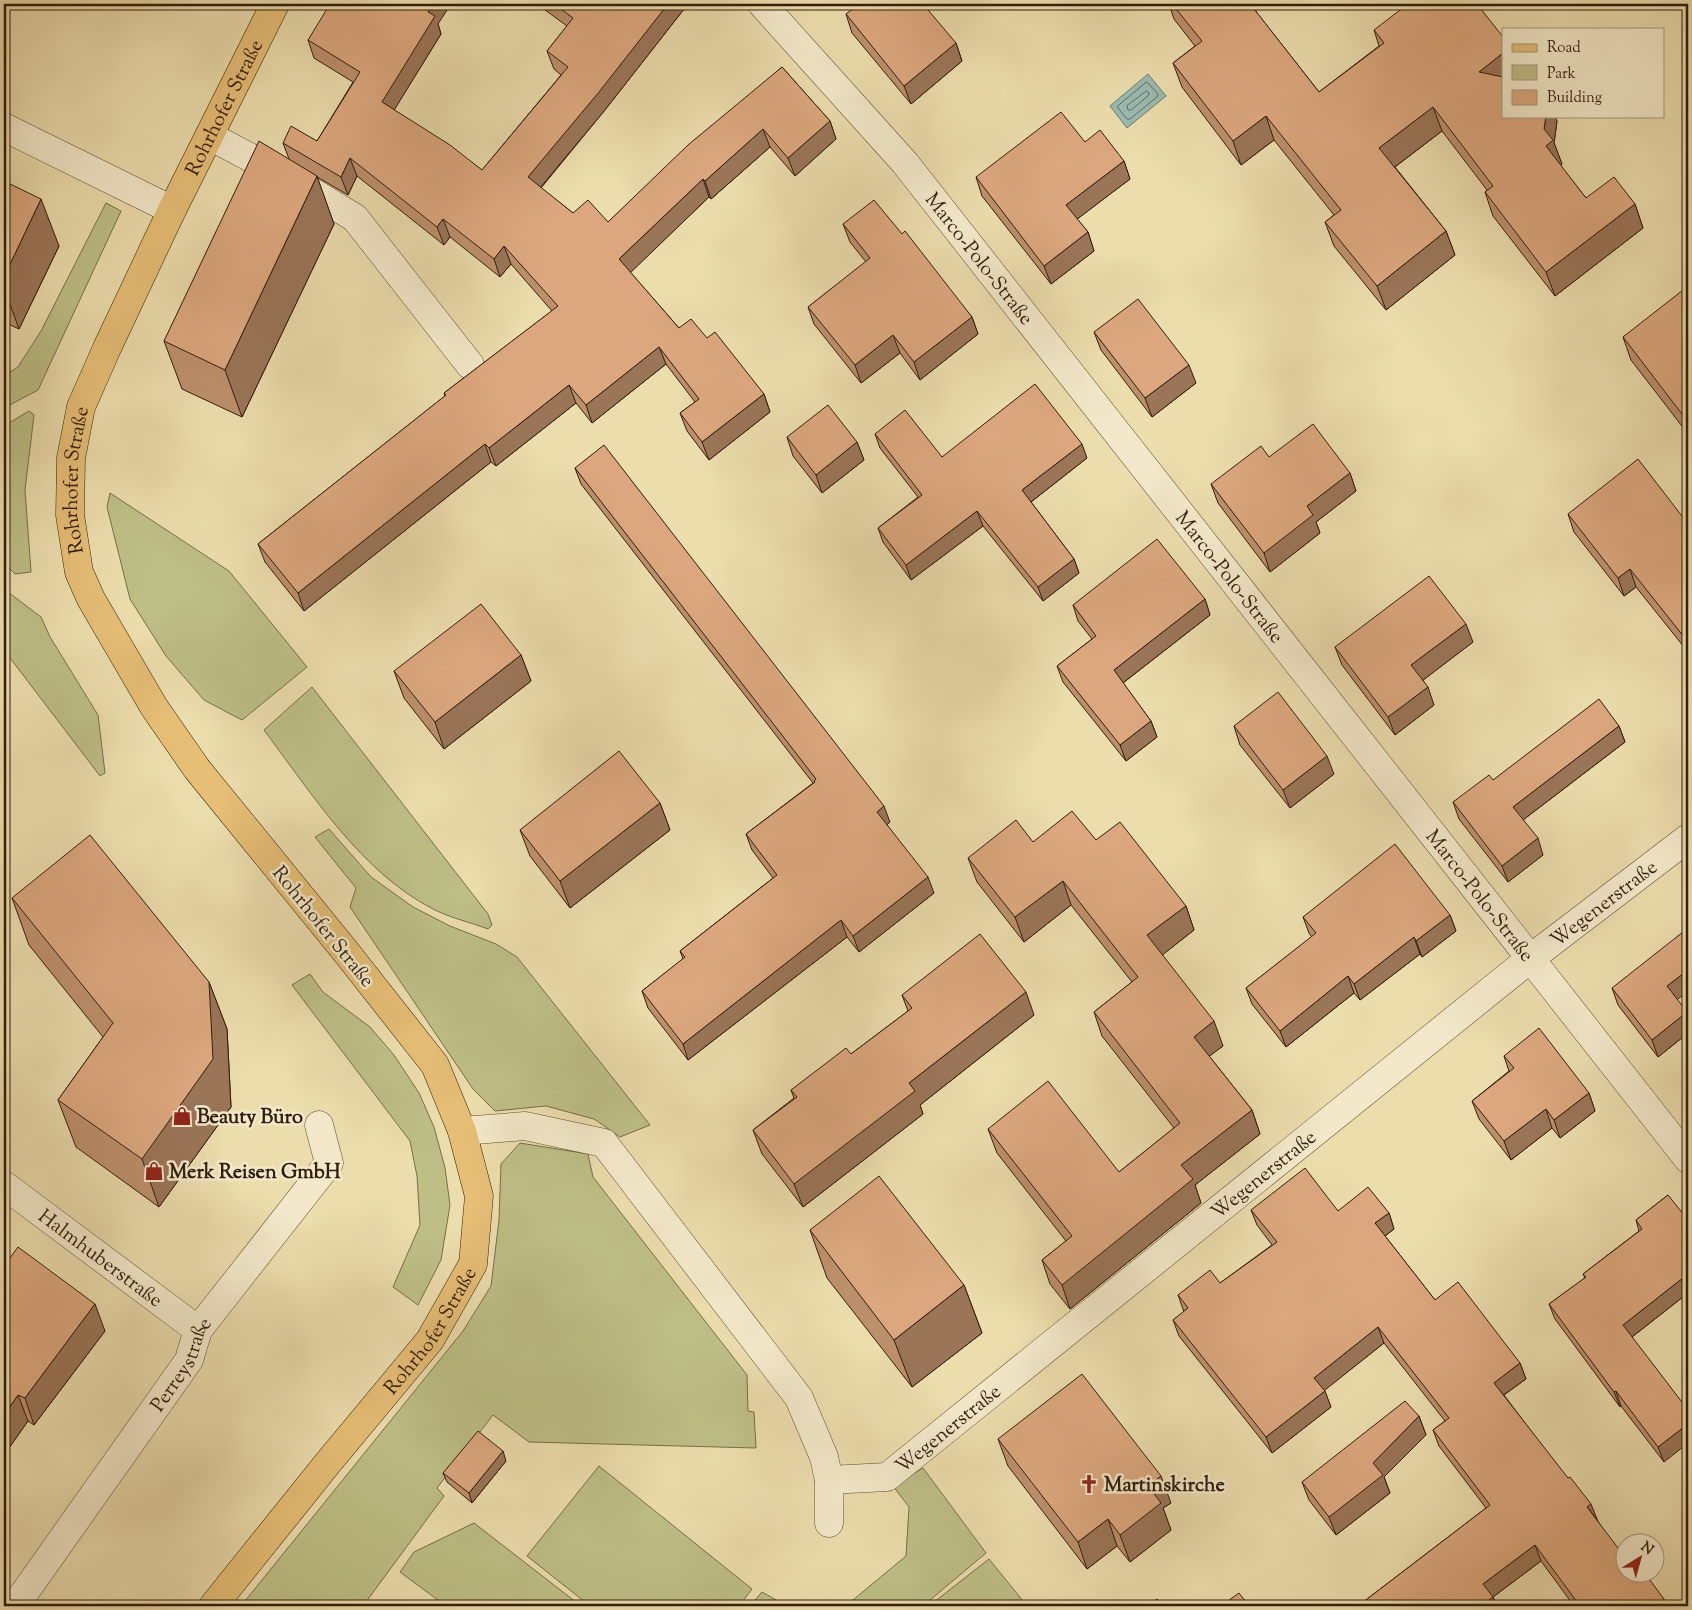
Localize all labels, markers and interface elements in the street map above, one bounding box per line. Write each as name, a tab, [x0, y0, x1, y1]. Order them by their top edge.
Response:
legend	[1502, 28, 1664, 118]
street label: Rohrhofer Straße	[179, 35, 272, 181]
text: Road	[1547, 38, 1581, 59]
text: Park	[1547, 64, 1576, 85]
text: Building	[1547, 88, 1602, 109]
street label: Marco-Polo-Straße	[917, 187, 1039, 332]
street label: Rohrhofer Straße	[58, 404, 98, 556]
street label: Marco-Polo-Straße	[1167, 506, 1290, 651]
street label: Marco-Polo-Straße	[1417, 824, 1540, 969]
street label: Wegenerstraße	[1545, 854, 1664, 955]
street label: Rohrhofer Straße	[264, 861, 380, 995]
place label: Beauty Büro	[197, 1104, 303, 1133]
shop icon: Beauty Büro	[171, 1105, 193, 1127]
street label: Wegenerstraße	[1206, 1124, 1324, 1227]
place label: Merk Reisen GmbH	[169, 1159, 341, 1188]
shop icon: Merk Reisen GmbH	[143, 1160, 165, 1182]
street label: Halmhuberstraße	[31, 1203, 168, 1316]
street label: Rohrhofer Straße	[378, 1263, 485, 1402]
street label: Perreystraße	[145, 1312, 220, 1419]
street label: Wegenerstraße	[890, 1378, 1008, 1482]
place label: Martinskirche	[1104, 1472, 1225, 1501]
church icon: Martinskirche	[1078, 1473, 1100, 1495]
north arrow	[1614, 1532, 1664, 1582]
text: N	[1636, 1538, 1657, 1561]

